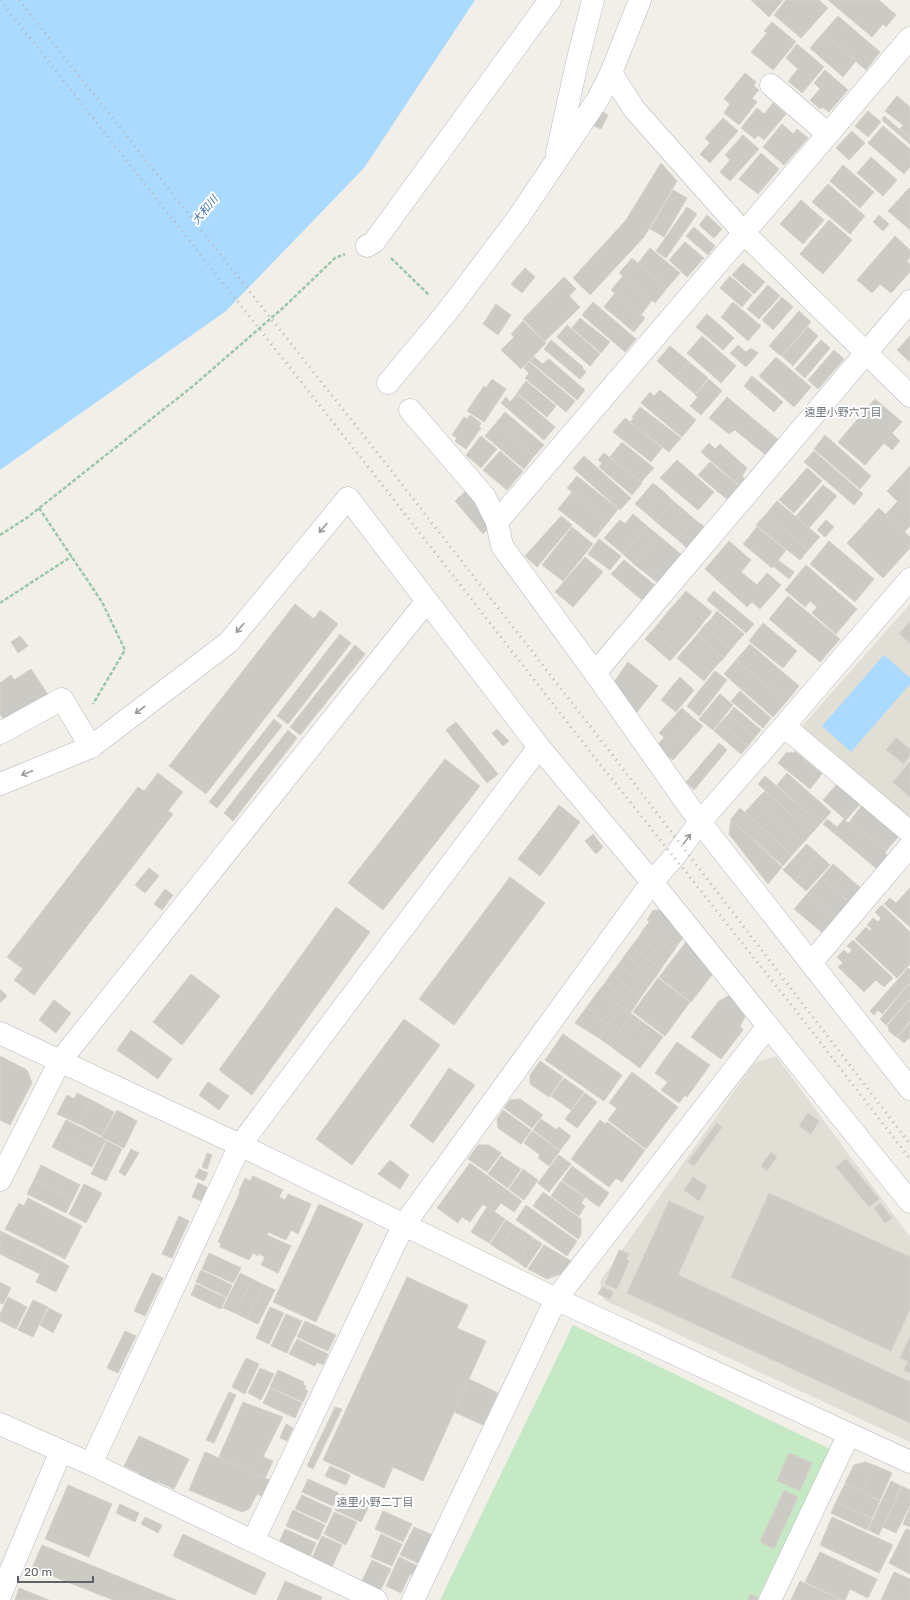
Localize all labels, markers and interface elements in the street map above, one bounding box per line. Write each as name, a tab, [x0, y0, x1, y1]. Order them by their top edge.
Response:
water label: 大和川	[189, 192, 221, 227]
district label: 遠里小野六丁目	[805, 406, 882, 419]
one-way arrow	[319, 523, 328, 534]
one-way arrow	[236, 623, 245, 634]
one-way arrow	[134, 706, 145, 715]
one-way arrow	[22, 770, 34, 777]
one-way arrow	[683, 834, 691, 845]
district label: 遠里小野二丁目	[337, 1496, 414, 1509]
scale bar	[18, 1558, 93, 1584]
text: 20 m	[24, 1565, 52, 1579]

